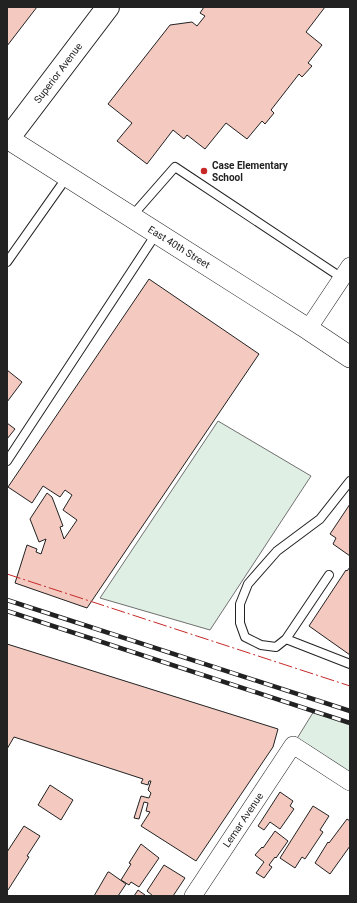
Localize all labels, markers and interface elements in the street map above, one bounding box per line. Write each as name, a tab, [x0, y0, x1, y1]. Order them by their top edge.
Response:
street label: Superior Avenue	[32, 41, 84, 105]
place label: Case Elementary School	[212, 160, 289, 183]
marker: Case Elementary School	[199, 166, 209, 176]
street label: East 40th Street	[146, 224, 212, 270]
street label: Lemar Avenue	[221, 791, 265, 849]

